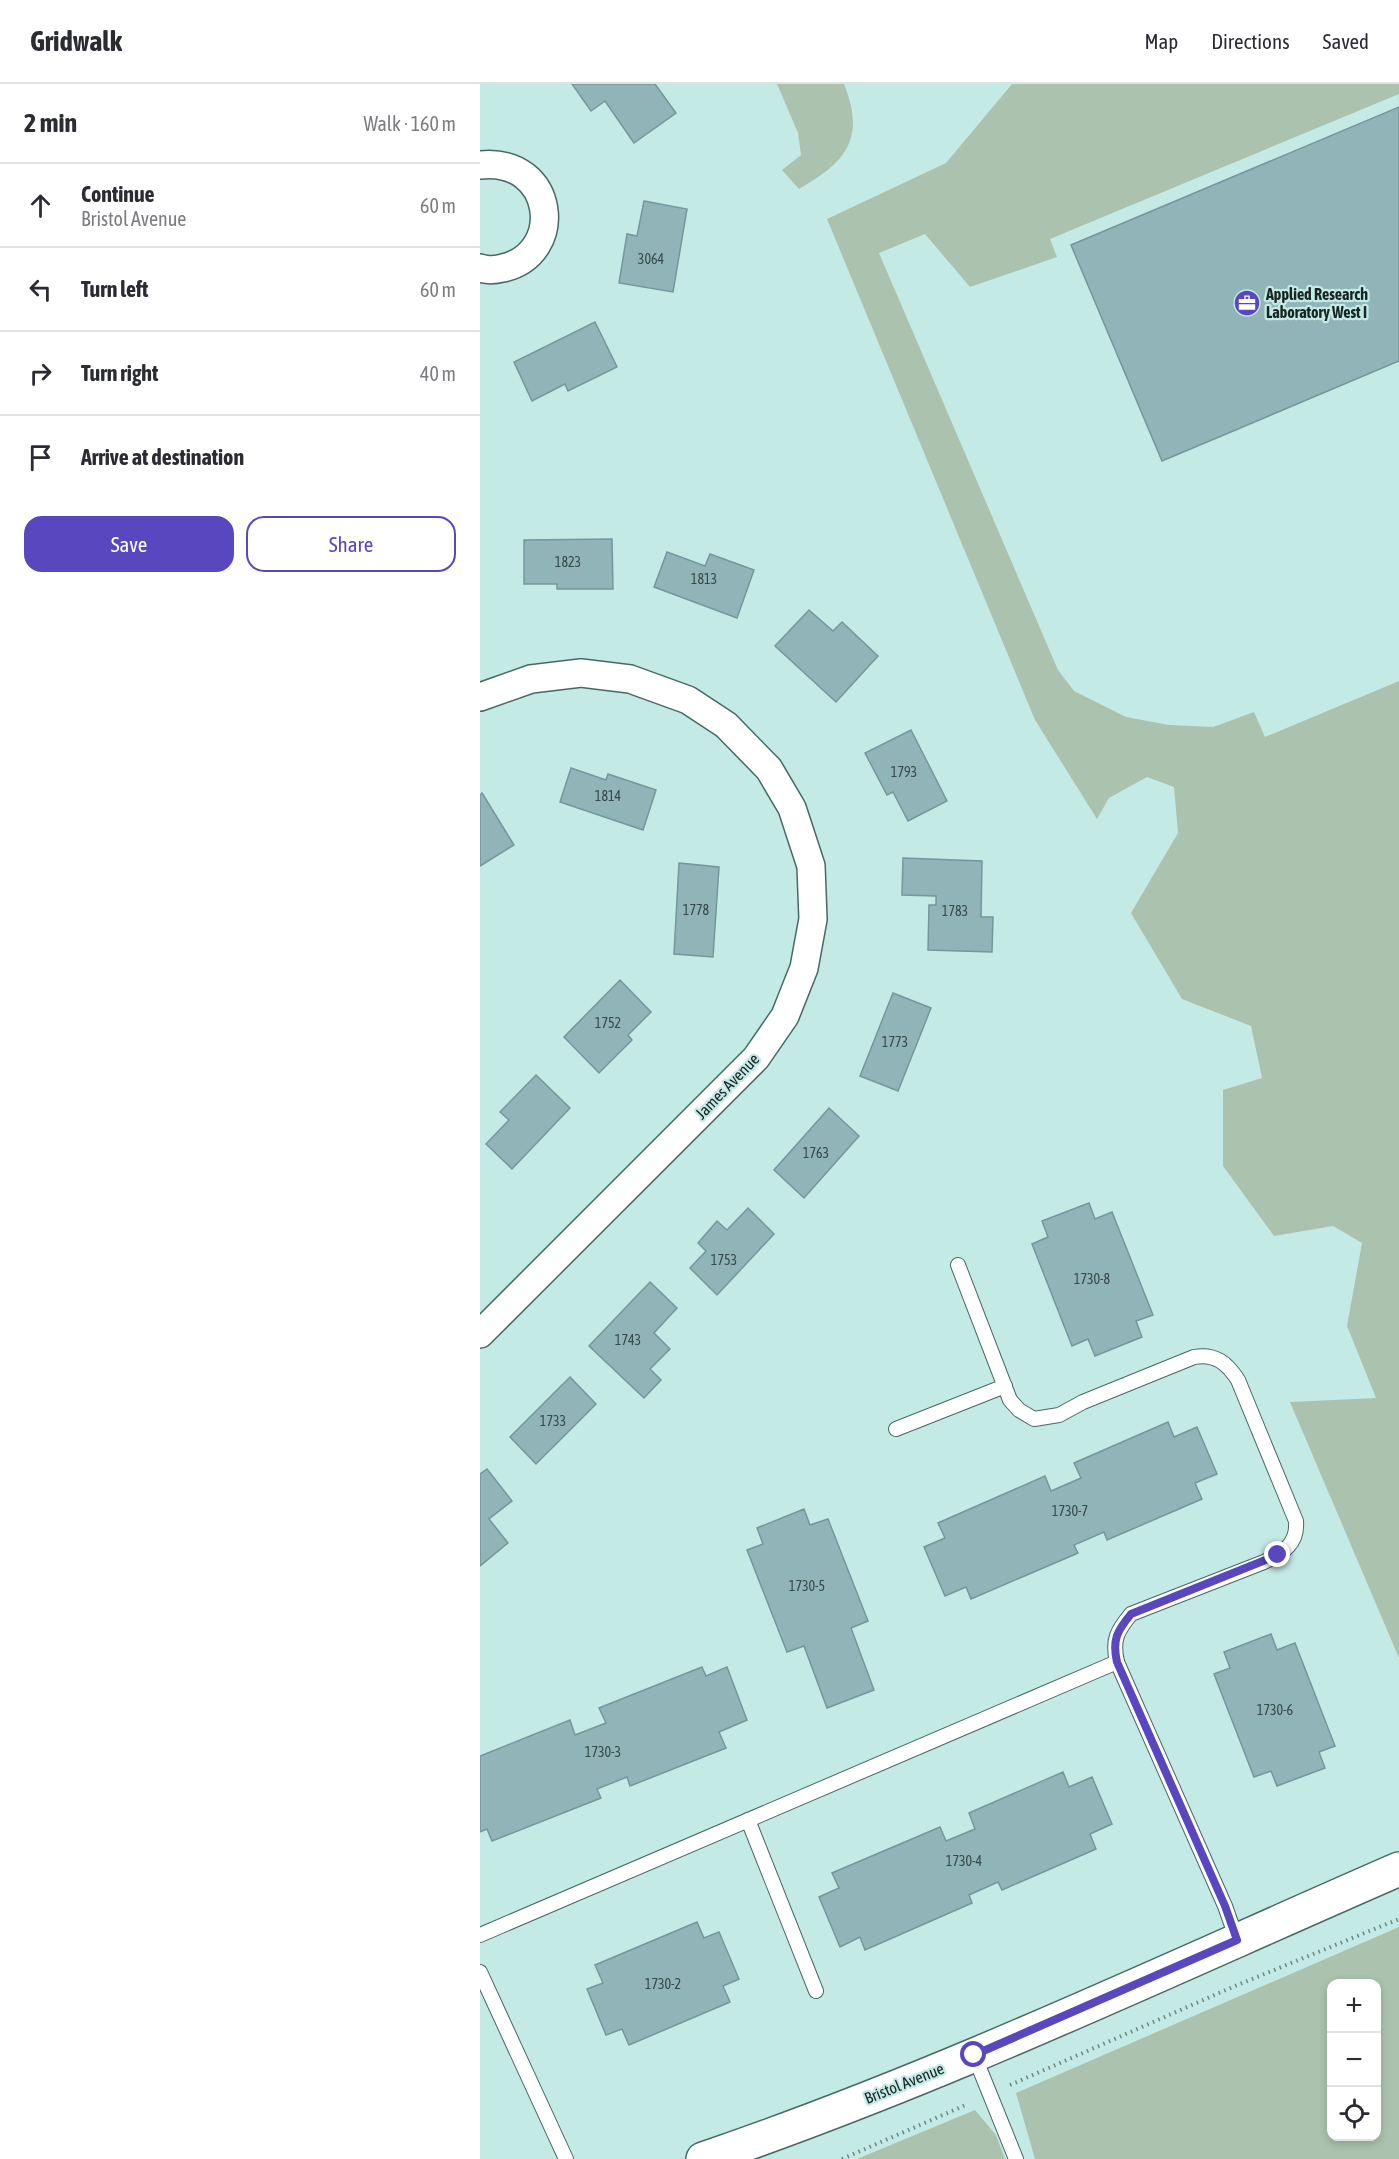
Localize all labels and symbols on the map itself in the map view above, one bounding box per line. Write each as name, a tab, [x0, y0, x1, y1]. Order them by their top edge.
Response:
house number: 3064	[638, 251, 665, 267]
place label: Applied Research Laboratory West I	[1265, 285, 1368, 321]
office icon: Applied Research Laboratory West I	[1232, 288, 1262, 318]
house number: 1823	[555, 554, 581, 570]
house number: 1813	[691, 571, 717, 587]
house number: 1793	[891, 764, 917, 780]
house number: 1814	[595, 788, 622, 804]
house number: 1778	[683, 902, 710, 918]
house number: 1783	[942, 903, 968, 919]
house number: 1752	[595, 1015, 621, 1031]
house number: 1773	[882, 1034, 908, 1050]
street label: James Avenue	[692, 1050, 762, 1122]
house number: 1763	[803, 1145, 829, 1161]
house number: 1753	[711, 1252, 737, 1268]
house number: 1730-8	[1074, 1271, 1111, 1287]
house number: 1743	[615, 1332, 641, 1348]
house number: 1733	[540, 1413, 566, 1429]
house number: 1730-7	[1052, 1503, 1088, 1519]
route end	[1264, 1541, 1290, 1567]
house number: 1730-5	[789, 1578, 825, 1594]
house number: 1730-6	[1257, 1702, 1294, 1718]
house number: 1730-3	[585, 1744, 621, 1760]
house number: 1730-4	[946, 1853, 983, 1869]
house number: 1730-2	[645, 1976, 681, 1992]
route start	[960, 2041, 986, 2067]
street label: Bristol Avenue	[862, 2059, 946, 2107]

